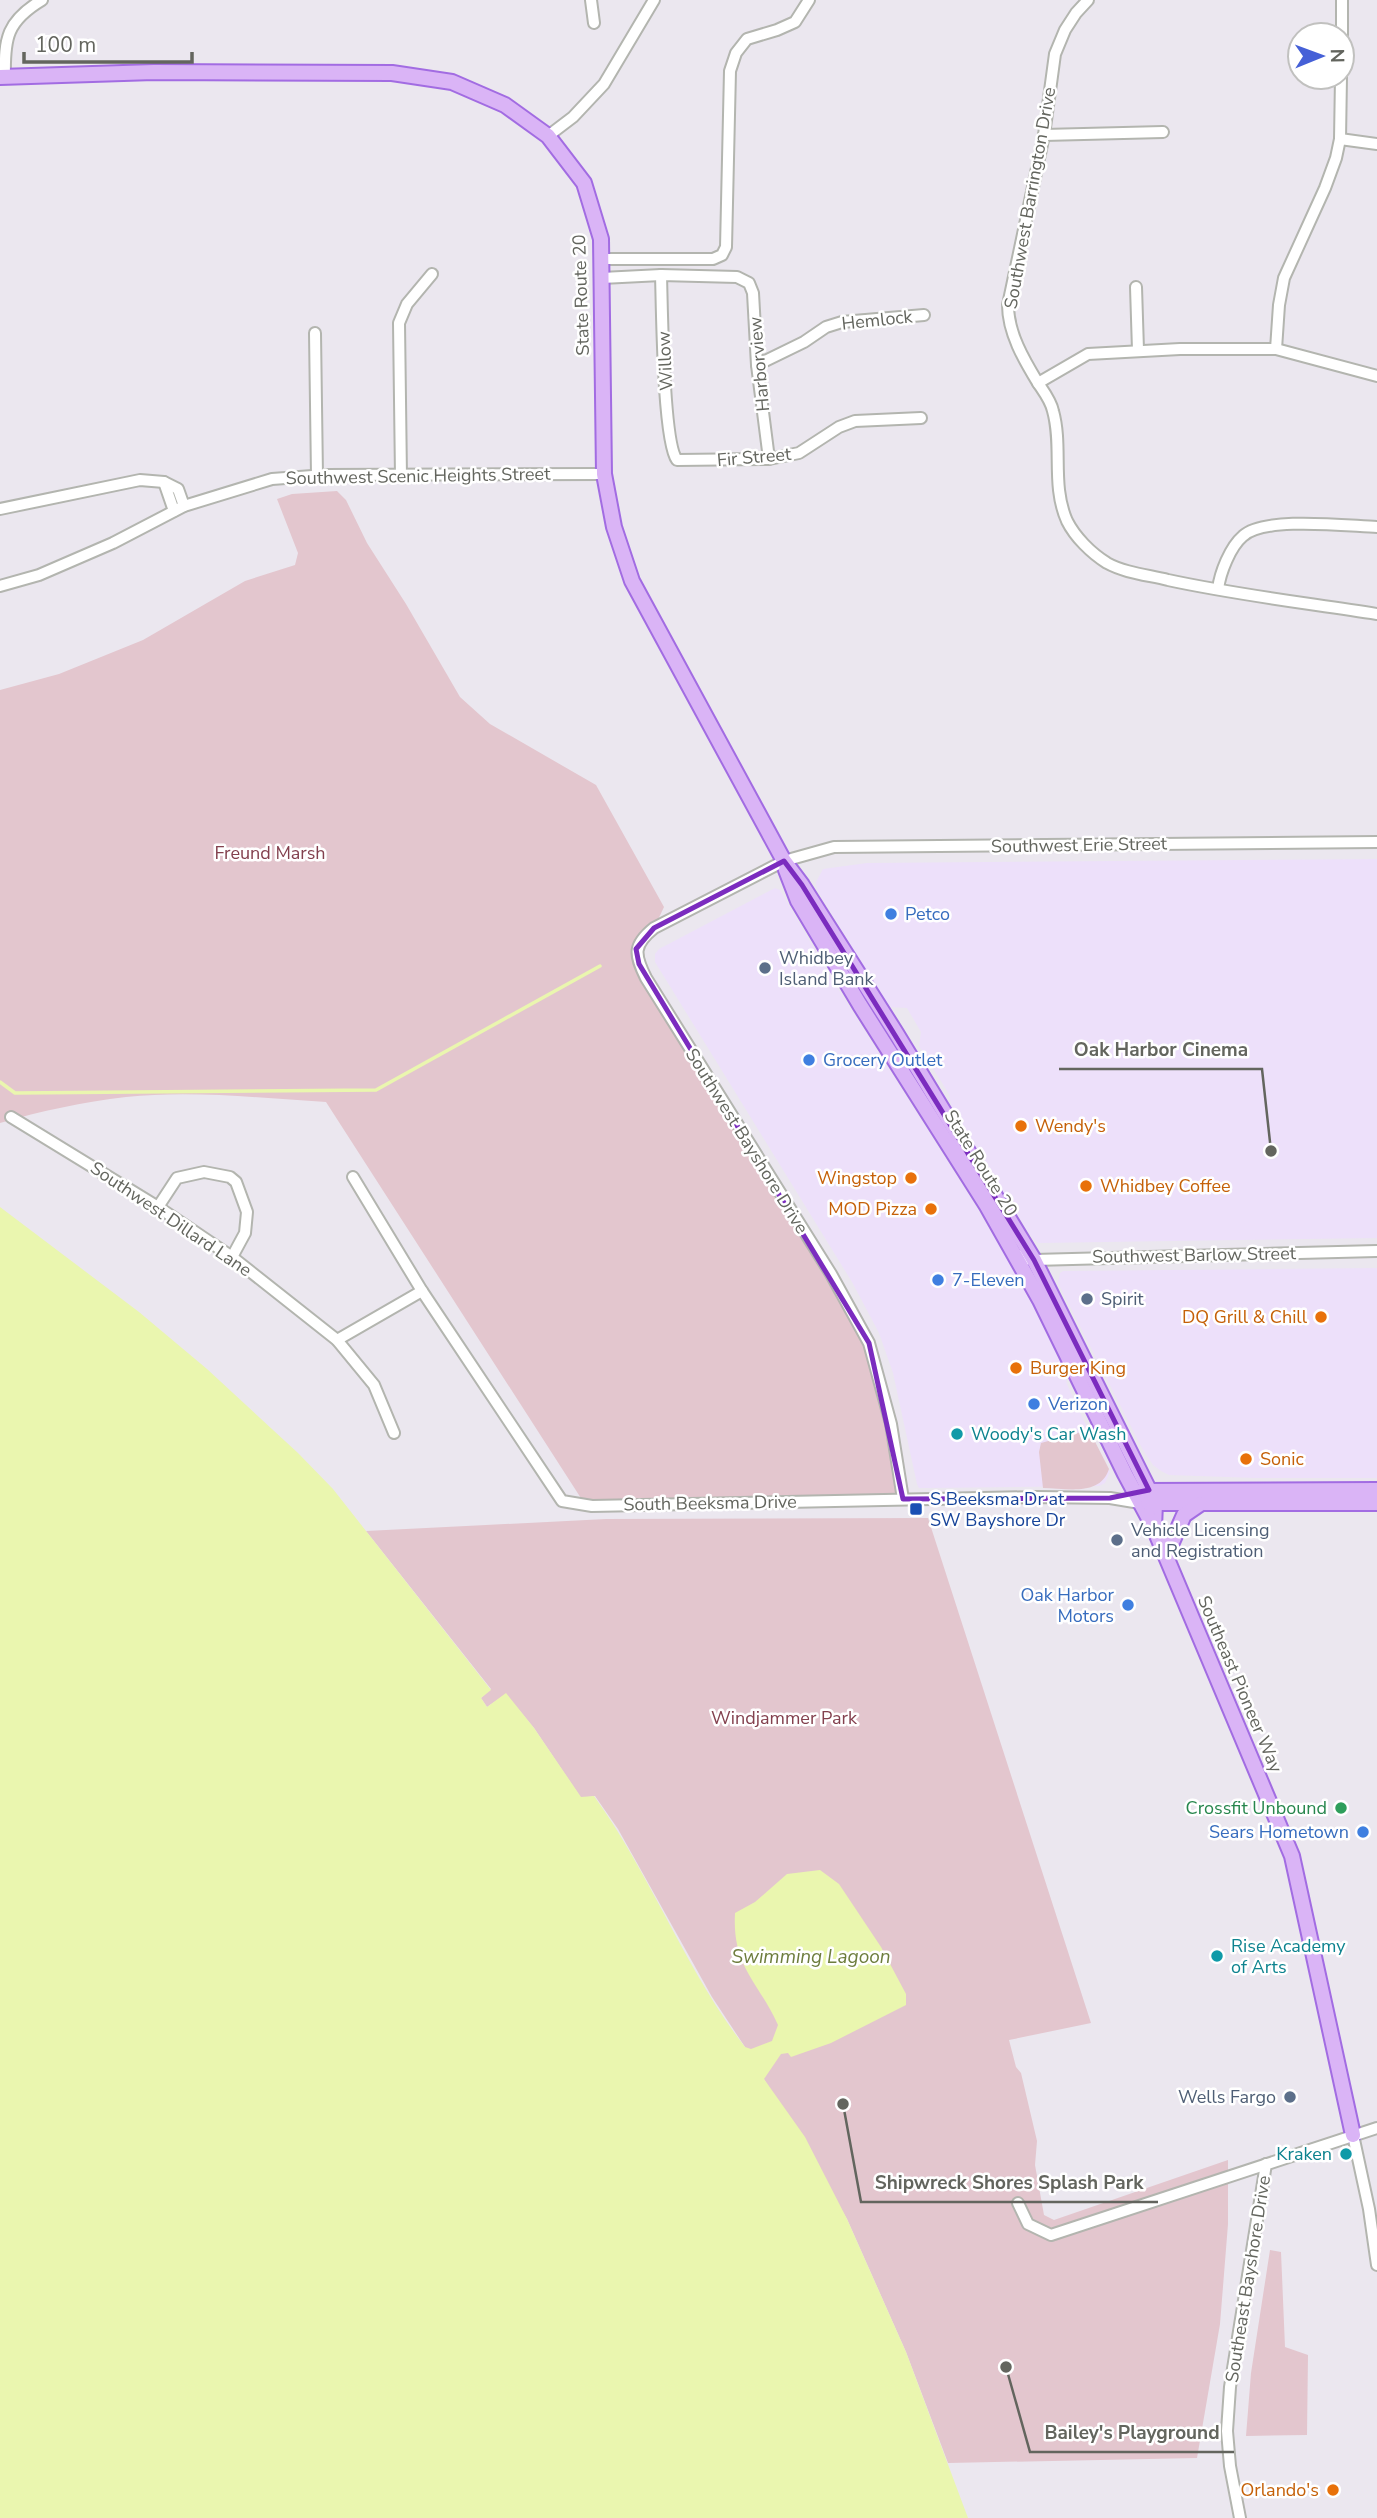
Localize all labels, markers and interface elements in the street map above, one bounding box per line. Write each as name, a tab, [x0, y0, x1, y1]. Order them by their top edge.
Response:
scale bar	[24, 21, 192, 65]
north arrow	[1286, 21, 1356, 91]
text: 100 m	[35, 31, 96, 59]
text: N	[1324, 48, 1350, 63]
street label: Southwest Barrington Drive	[999, 85, 1061, 311]
street label: State Route 20	[567, 234, 595, 356]
street label: Hemlock	[840, 304, 915, 336]
street label: Harborview	[743, 316, 775, 412]
street label: Willow	[651, 331, 679, 391]
street label: Fir Street	[716, 442, 793, 472]
street label: Southwest Scenic Heights Street	[285, 462, 551, 490]
street label: Southwest Erie Street	[991, 831, 1168, 859]
park label: Freund Marsh	[214, 841, 326, 865]
place label: Petco	[905, 902, 950, 926]
marker: Petco	[883, 906, 899, 922]
place label: Whidbey Island Bank	[779, 946, 874, 991]
marker: Whidbey Island Bank	[757, 960, 773, 976]
callout: Oak Harbor Cinema	[1059, 1029, 1262, 1069]
text: Oak Harbor Cinema	[1074, 1037, 1248, 1063]
street label: Southwest Bayshore Drive	[680, 1044, 814, 1238]
place label: Grocery Outlet	[823, 1048, 943, 1072]
marker: Grocery Outlet	[801, 1052, 817, 1068]
street label: State Route 20	[939, 1105, 1023, 1221]
place label: Wendy's	[1035, 1114, 1106, 1138]
marker: Wendy's	[1013, 1118, 1029, 1134]
street label: Southwest Dillard Lane	[86, 1156, 256, 1282]
place label: Wingstop	[817, 1166, 897, 1190]
marker: Wingstop	[903, 1170, 919, 1186]
place label: Whidbey Coffee	[1100, 1174, 1231, 1198]
marker: Whidbey Coffee	[1078, 1178, 1094, 1194]
place label: MOD Pizza	[828, 1197, 917, 1221]
marker: MOD Pizza	[923, 1201, 939, 1217]
street label: Southwest Barlow Street	[1092, 1241, 1297, 1269]
place label: 7-Eleven	[952, 1268, 1025, 1292]
marker: 7-Eleven	[930, 1272, 946, 1288]
place label: Spirit	[1101, 1287, 1144, 1311]
marker: Spirit	[1079, 1291, 1095, 1307]
place label: DQ Grill & Chill	[1182, 1305, 1308, 1329]
marker: DQ Grill & Chill	[1313, 1309, 1329, 1325]
place label: Burger King	[1030, 1356, 1126, 1380]
marker: Burger King	[1008, 1360, 1024, 1376]
place label: Verizon	[1047, 1392, 1108, 1416]
marker: Verizon	[1026, 1396, 1042, 1412]
place label: Woody's Car Wash	[971, 1422, 1126, 1446]
marker: Woody's Car Wash	[949, 1426, 965, 1442]
place label: Sonic	[1260, 1447, 1304, 1471]
marker: Sonic	[1238, 1451, 1254, 1467]
place label: S Beeksma Dr at SW Bayshore Dr	[930, 1487, 1066, 1532]
street label: South Beeksma Drive	[623, 1489, 797, 1517]
marker: S Beeksma Dr at SW Bayshore Dr	[908, 1501, 924, 1517]
place label: Vehicle Licensing and Registration	[1130, 1518, 1270, 1563]
marker: Vehicle Licensing and Registration	[1109, 1532, 1125, 1548]
place label: Oak Harbor Motors	[1020, 1583, 1115, 1628]
street label: Southeast Pioneer Way	[1192, 1592, 1288, 1777]
marker: Oak Harbor Motors	[1120, 1597, 1136, 1613]
park label: Windjammer Park	[711, 1706, 858, 1730]
place label: Crossfit Unbound	[1186, 1796, 1327, 1820]
marker: Crossfit Unbound	[1333, 1800, 1349, 1816]
place label: Sears Hometown	[1209, 1820, 1349, 1844]
marker: Sears Hometown	[1355, 1824, 1371, 1840]
place label: Rise Academy of Arts	[1231, 1934, 1346, 1979]
water label: Swimming Lagoon	[731, 1944, 891, 1970]
marker: Rise Academy of Arts	[1209, 1948, 1225, 1964]
place label: Wells Fargo	[1178, 2085, 1276, 2109]
marker: Wells Fargo	[1282, 2089, 1298, 2105]
place label: Kraken	[1276, 2142, 1332, 2166]
marker: Kraken	[1338, 2146, 1354, 2162]
callout: Shipwreck Shores Splash Park	[861, 2162, 1158, 2202]
text: Shipwreck Shores Splash Park	[875, 2170, 1144, 2196]
street label: Southeast Bayshore Drive	[1220, 2174, 1276, 2384]
callout: Bailey's Playground	[1030, 2412, 1234, 2452]
text: Bailey's Playground	[1044, 2420, 1220, 2446]
place label: Orlando's	[1241, 2478, 1319, 2502]
marker: Orlando's	[1325, 2482, 1341, 2498]

